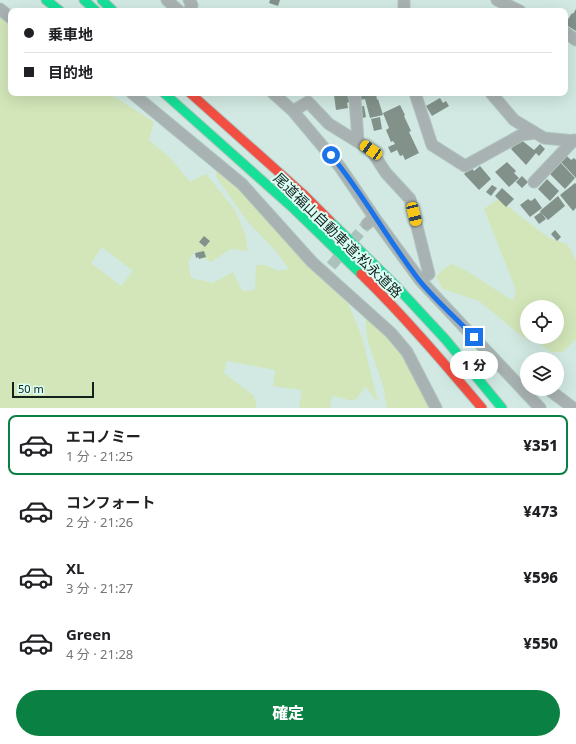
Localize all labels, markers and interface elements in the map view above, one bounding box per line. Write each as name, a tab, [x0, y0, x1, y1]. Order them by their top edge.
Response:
text: 乗車地	[48, 24, 93, 44]
text: 目的地	[48, 62, 93, 82]
car	[358, 138, 384, 162]
route start	[322, 146, 340, 164]
street label: 尾道福山自動車道;松永道路	[270, 169, 406, 301]
car	[405, 201, 423, 227]
map controls	[520, 300, 564, 396]
button: locate	[520, 300, 564, 344]
route end	[465, 328, 483, 346]
callout: 1 分	[450, 351, 498, 379]
button: layers	[520, 352, 564, 396]
text: 1 分	[462, 356, 486, 374]
scale bar	[12, 380, 94, 399]
text: 50 m	[18, 381, 44, 396]
text: エコノミー	[66, 426, 141, 446]
icon: car	[18, 427, 54, 463]
text: ¥351	[523, 435, 558, 455]
text: 1 分 · 21:25	[66, 447, 133, 465]
text: コンフォート	[66, 492, 156, 512]
icon: car	[18, 493, 54, 529]
text: ¥473	[523, 501, 558, 521]
text: 2 分 · 21:26	[66, 513, 133, 531]
text: XL	[66, 558, 84, 578]
icon: car	[18, 559, 54, 595]
text: ¥596	[523, 567, 558, 587]
text: 3 分 · 21:27	[66, 579, 133, 597]
text: Green	[66, 624, 111, 644]
icon: car	[18, 625, 54, 661]
text: ¥550	[523, 633, 558, 653]
text: 4 分 · 21:28	[66, 645, 133, 663]
button: 確定	[16, 690, 560, 736]

